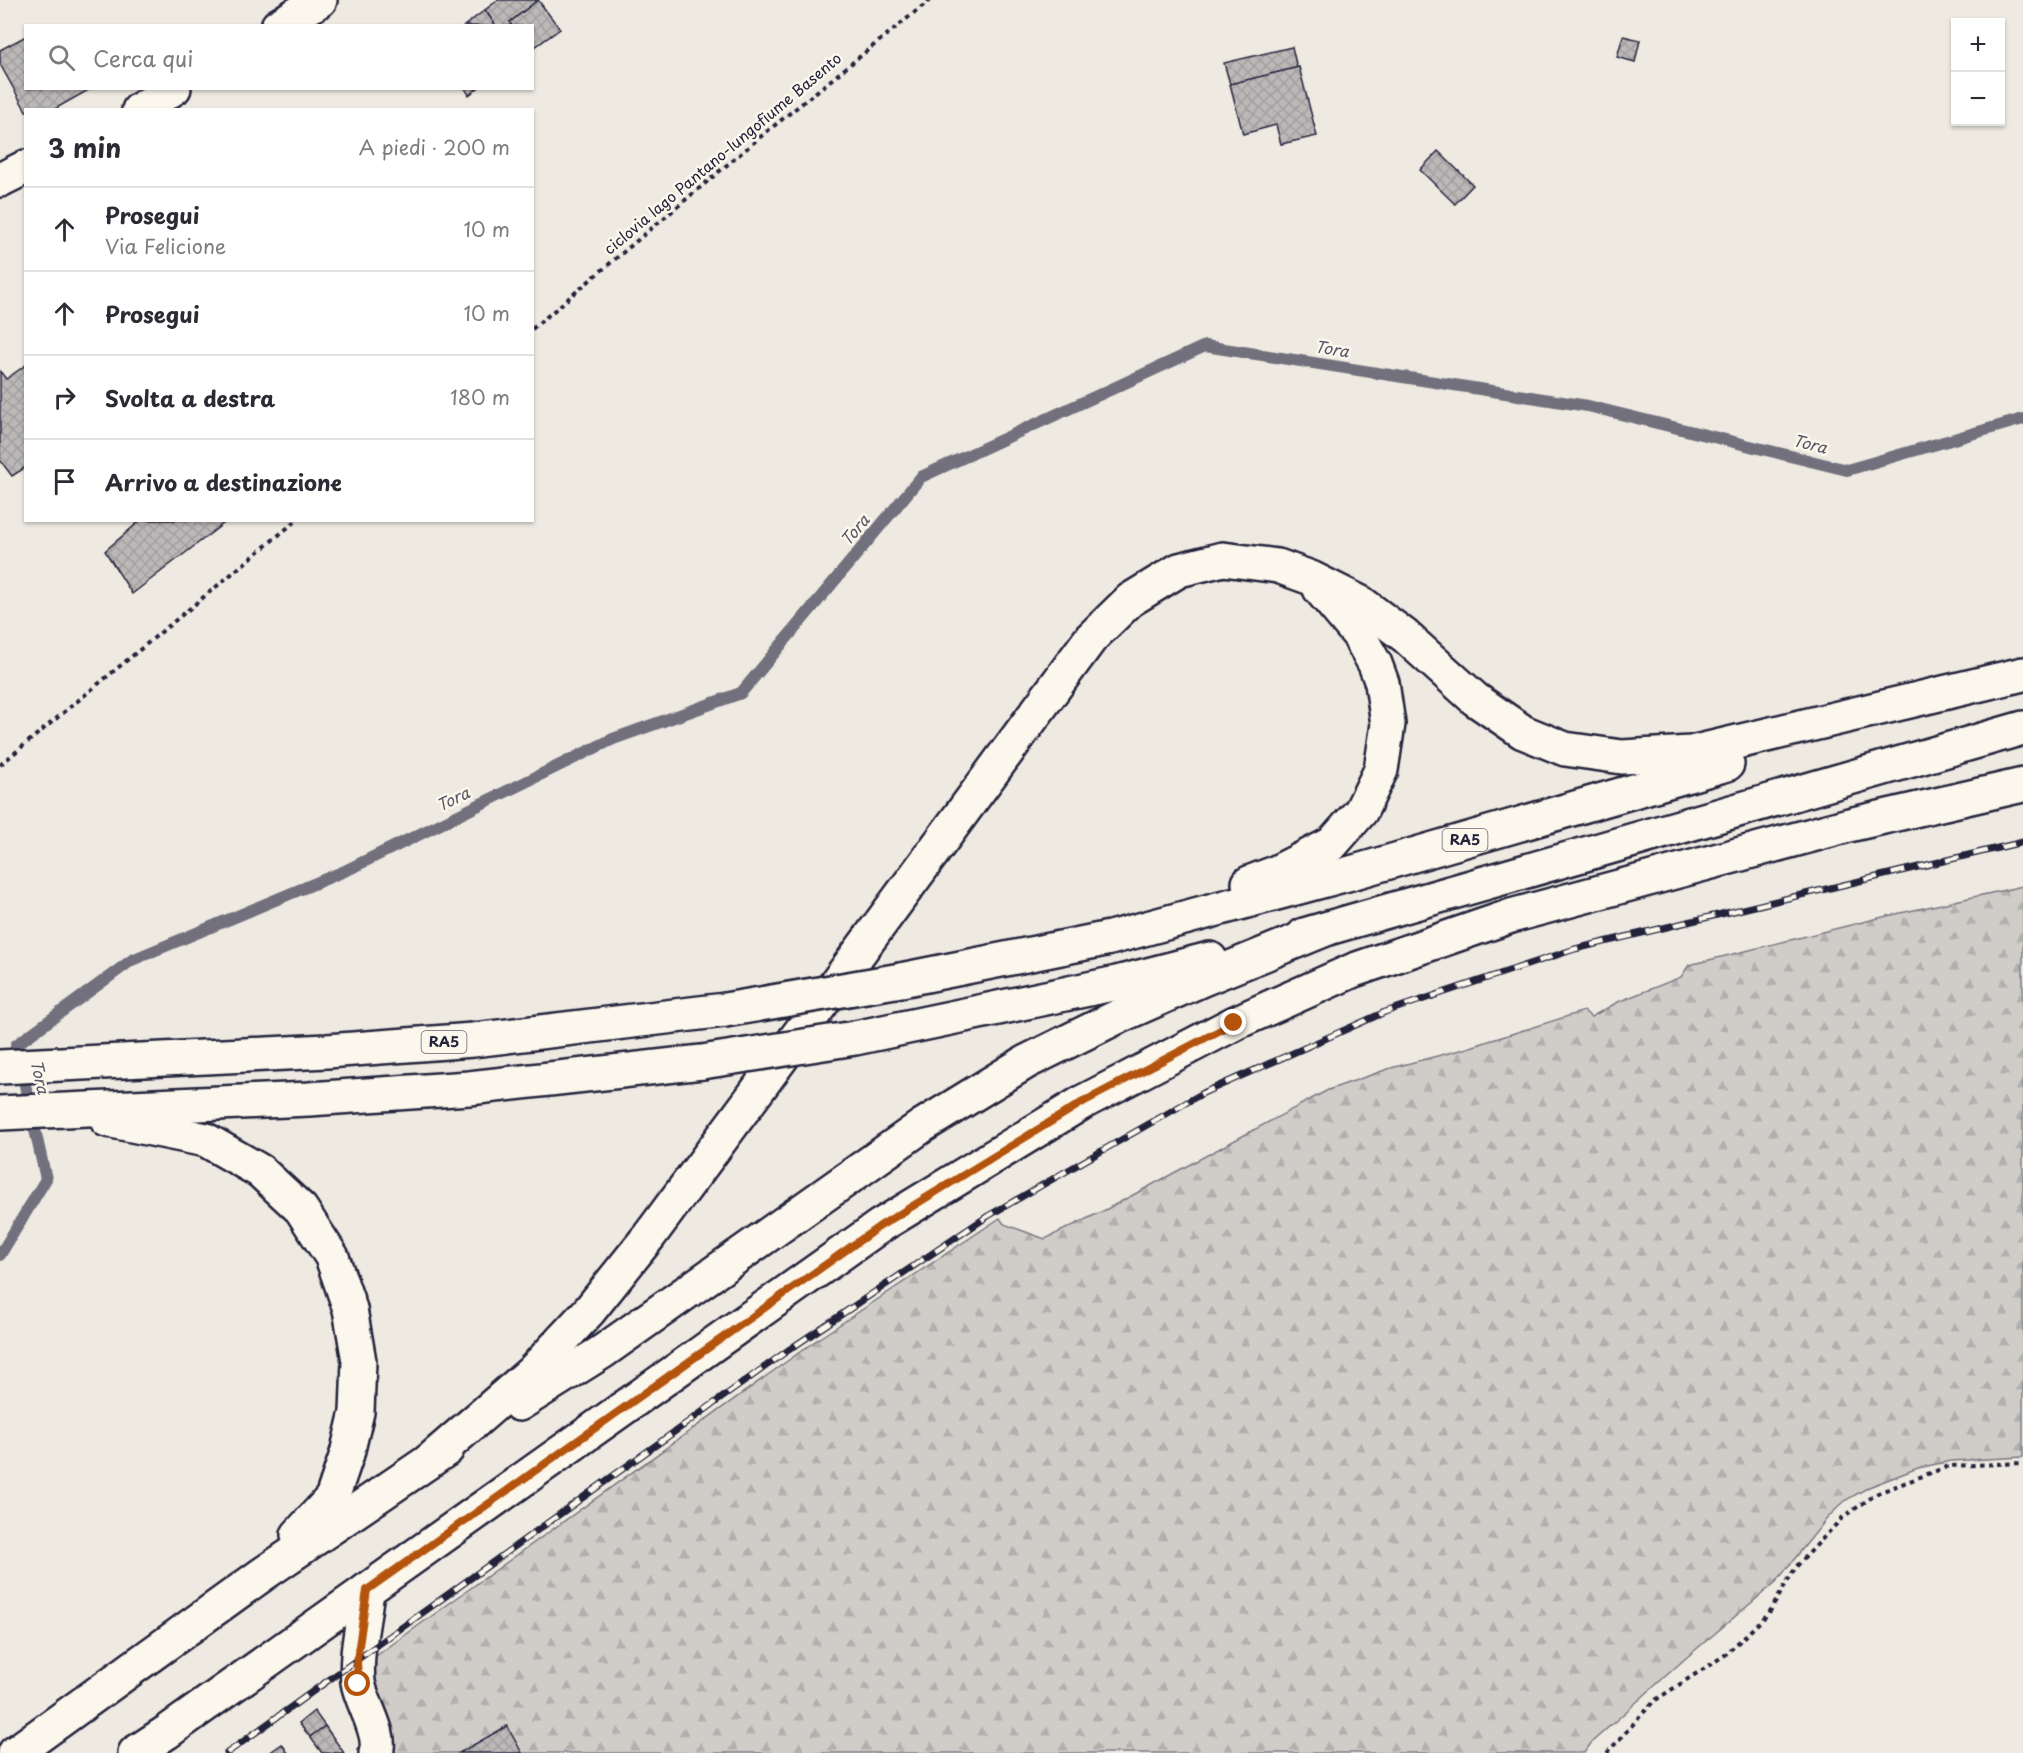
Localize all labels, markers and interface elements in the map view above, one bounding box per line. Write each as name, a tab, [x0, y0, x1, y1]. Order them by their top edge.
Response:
map controls	[1951, 18, 2005, 126]
button: +	[1951, 18, 2005, 72]
search box	[24, 24, 534, 90]
icon: search	[45, 41, 78, 74]
text: Cerca qui	[93, 41, 193, 74]
street label: ciclovia lago Pantano-lungofiume Basento	[598, 46, 846, 259]
button: −	[1951, 72, 2005, 126]
text: 3 min	[48, 128, 121, 167]
text: A piedi · 200 m	[359, 132, 510, 162]
text: Prosegui	[105, 198, 199, 231]
icon: ahead	[48, 213, 81, 246]
text: 10 m	[463, 214, 510, 244]
text: Via Felicione	[105, 231, 226, 261]
icon: ahead	[48, 297, 81, 330]
text: Prosegui	[105, 297, 199, 330]
text: 10 m	[463, 298, 510, 328]
water label: Tora	[1313, 333, 1352, 363]
icon: right	[48, 381, 81, 414]
text: Svolta a destra	[105, 381, 275, 414]
text: 180 m	[450, 382, 510, 412]
water label: Tora	[1791, 427, 1831, 459]
icon: arrive	[48, 465, 81, 498]
text: Arrivo a destinazione	[105, 465, 342, 498]
water label: Tora	[834, 508, 875, 550]
water label: Tora	[432, 779, 474, 816]
road number: RA5	[1442, 829, 1488, 851]
route end	[1220, 1009, 1246, 1035]
road number: RA5	[422, 1031, 466, 1053]
water label: Tora	[25, 1057, 57, 1097]
route start	[344, 1670, 370, 1696]

